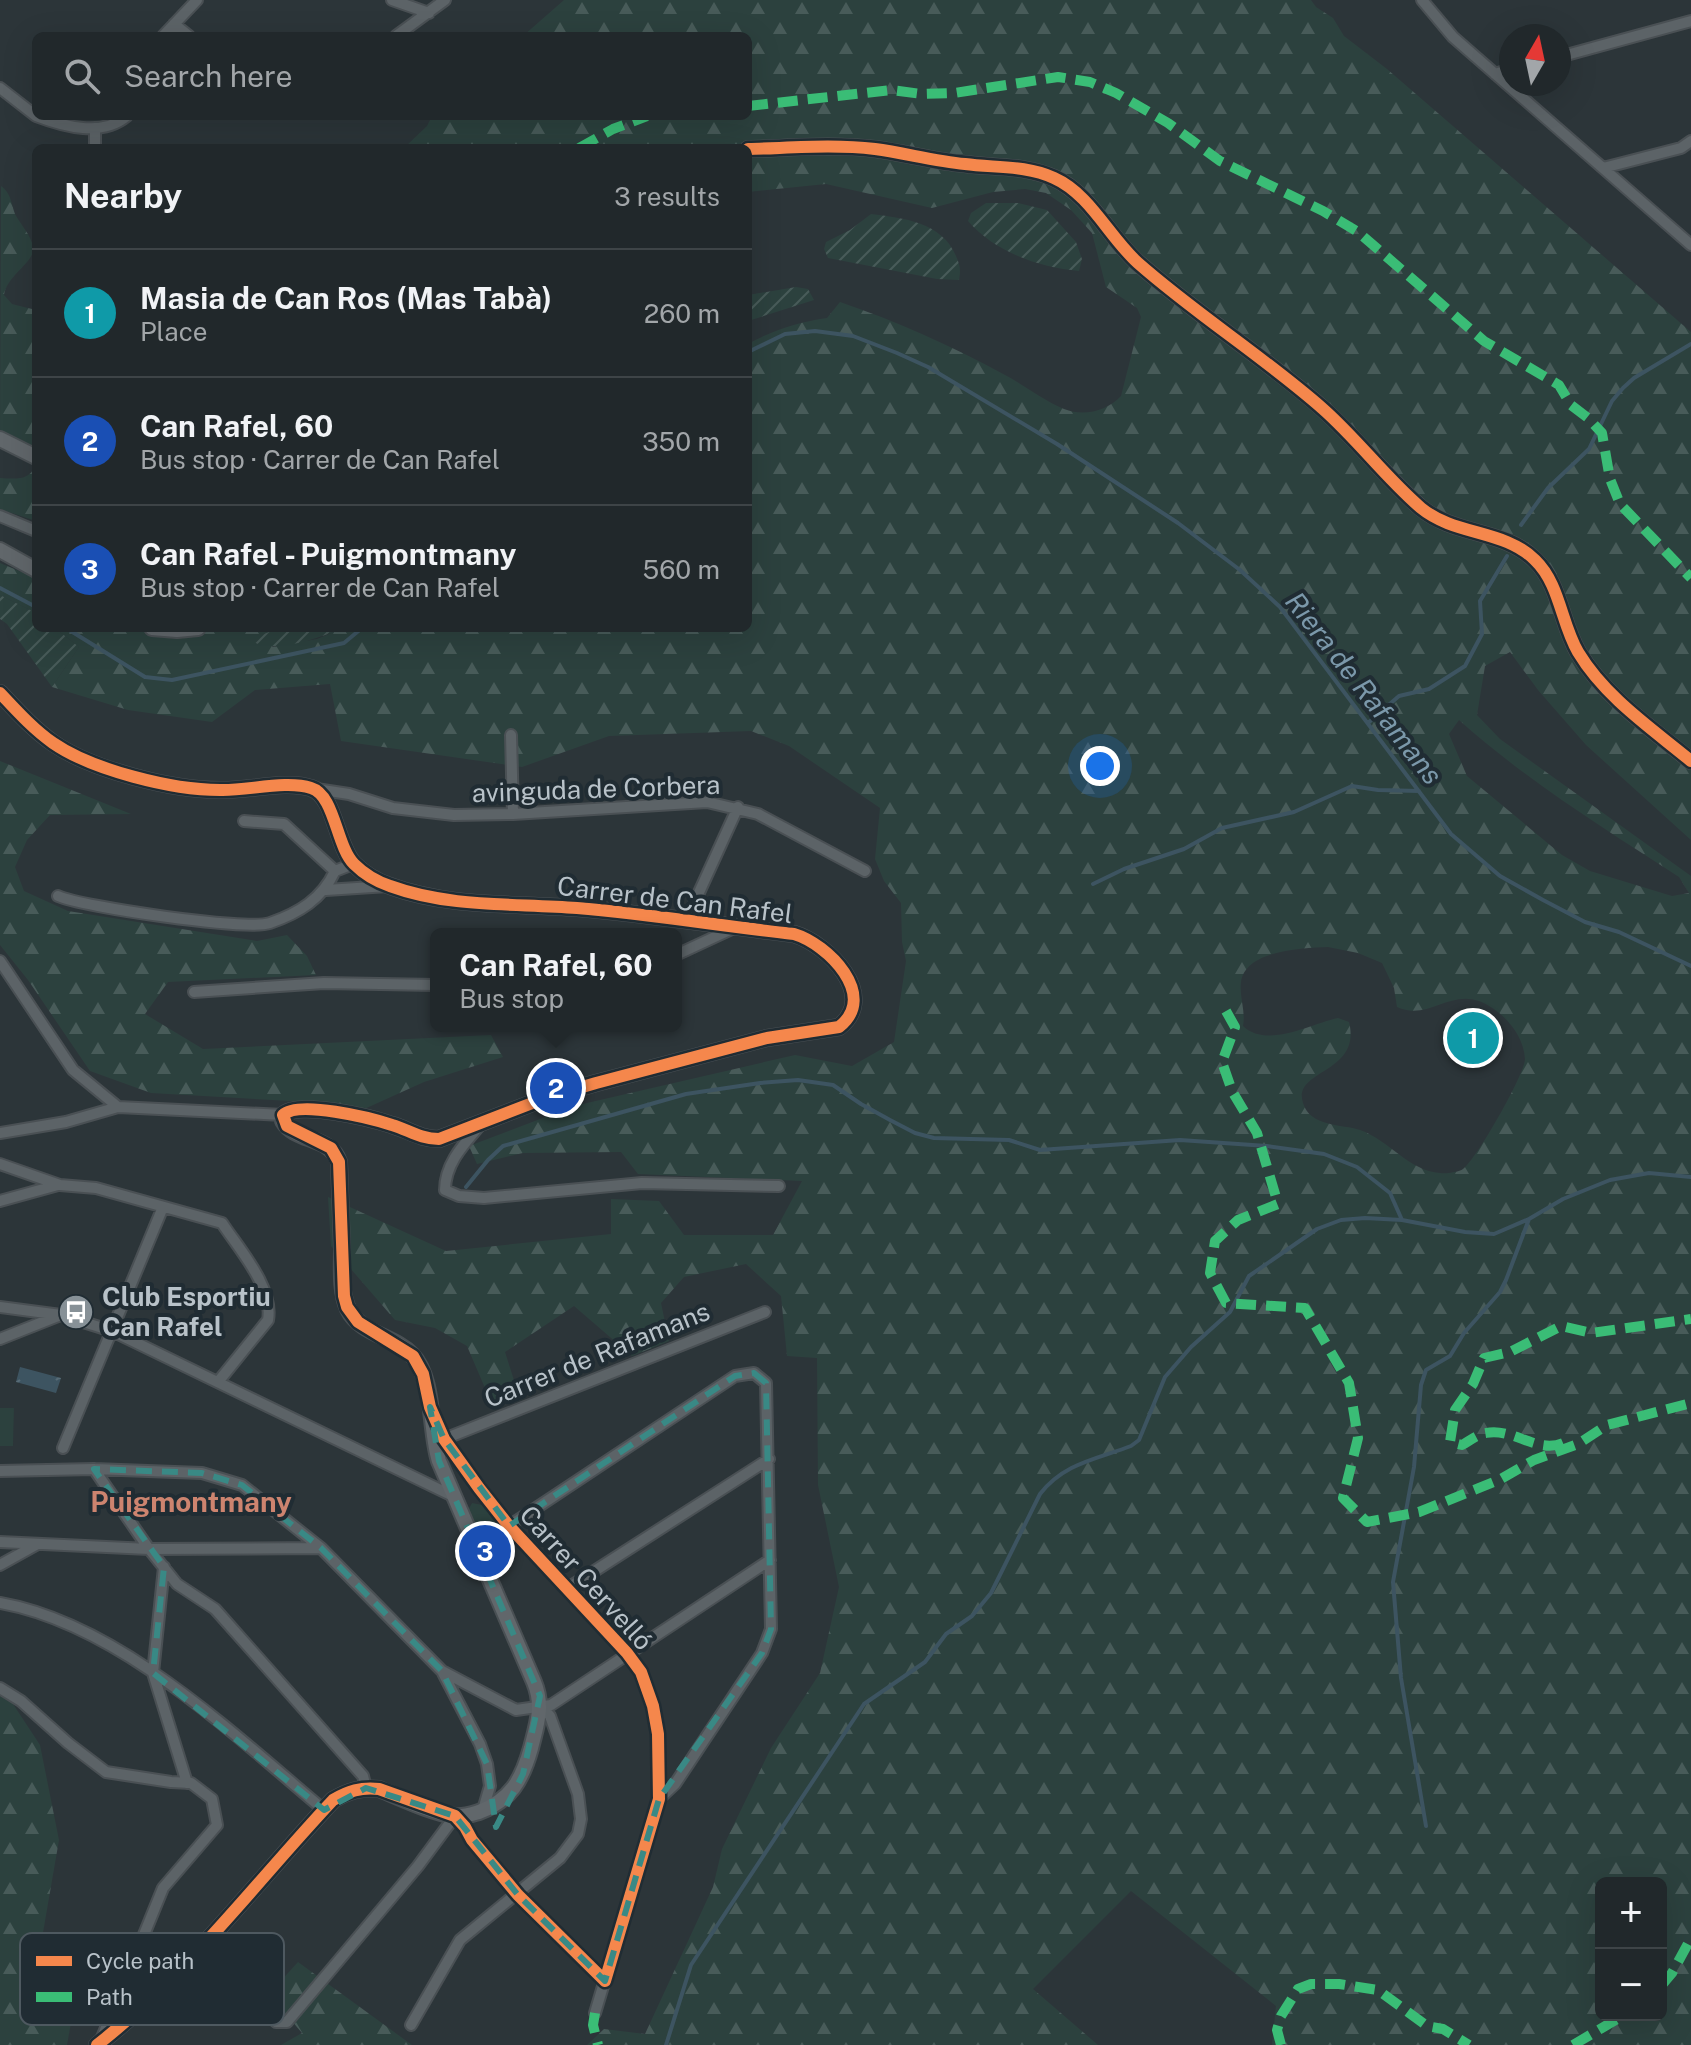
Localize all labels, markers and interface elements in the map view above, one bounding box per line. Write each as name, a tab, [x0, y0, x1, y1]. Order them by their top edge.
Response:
north arrow	[1499, 24, 1571, 96]
search box	[32, 32, 752, 120]
icon: search	[60, 54, 104, 98]
text: Search here	[124, 58, 292, 94]
text: Nearby	[64, 176, 182, 216]
text: 3 results	[614, 181, 720, 212]
text: Masia de Can Ros (Mas Tabà)	[140, 280, 552, 316]
text: 1	[84, 298, 96, 329]
text: 260 m	[644, 298, 720, 329]
text: Place	[140, 316, 207, 347]
text: Can Rafel, 60	[140, 408, 333, 444]
text: 2	[82, 426, 98, 457]
text: 350 m	[642, 426, 720, 457]
text: Bus stop · Carrer de Can Rafel	[140, 444, 500, 475]
text: Can Rafel - Puigmontmany	[140, 536, 516, 572]
text: 3	[81, 554, 99, 585]
text: 560 m	[643, 554, 720, 585]
text: Bus stop · Carrer de Can Rafel	[140, 572, 500, 603]
water label: Riera de Rafamans	[1279, 585, 1450, 790]
your location	[1080, 746, 1120, 786]
street label: avinguda de Corbera	[471, 769, 721, 808]
street label: Carrer de Can Rafel	[556, 870, 795, 929]
popup	[430, 928, 682, 1032]
text: Can Rafel, 60	[459, 947, 653, 983]
text: Bus stop	[459, 983, 564, 1014]
pin: 1	[1447, 1008, 1499, 1068]
pin: 2	[530, 1058, 582, 1118]
place label: Club Esportiu Can Rafel	[102, 1281, 271, 1342]
bus stop icon: Club Esportiu Can Rafel	[57, 1293, 95, 1331]
street label: Carrer de Rafamans	[480, 1295, 714, 1414]
district label: Puigmontmany	[90, 1485, 292, 1518]
street label: Carrer Cervelló	[513, 1499, 659, 1656]
pin: 3	[459, 1521, 511, 1581]
map controls	[1595, 1877, 1667, 2021]
button: +	[1595, 1877, 1667, 1949]
legend	[20, 1933, 284, 2025]
text: Cycle path	[86, 1948, 194, 1974]
button: −	[1595, 1949, 1667, 2021]
text: Path	[86, 1984, 133, 2010]

